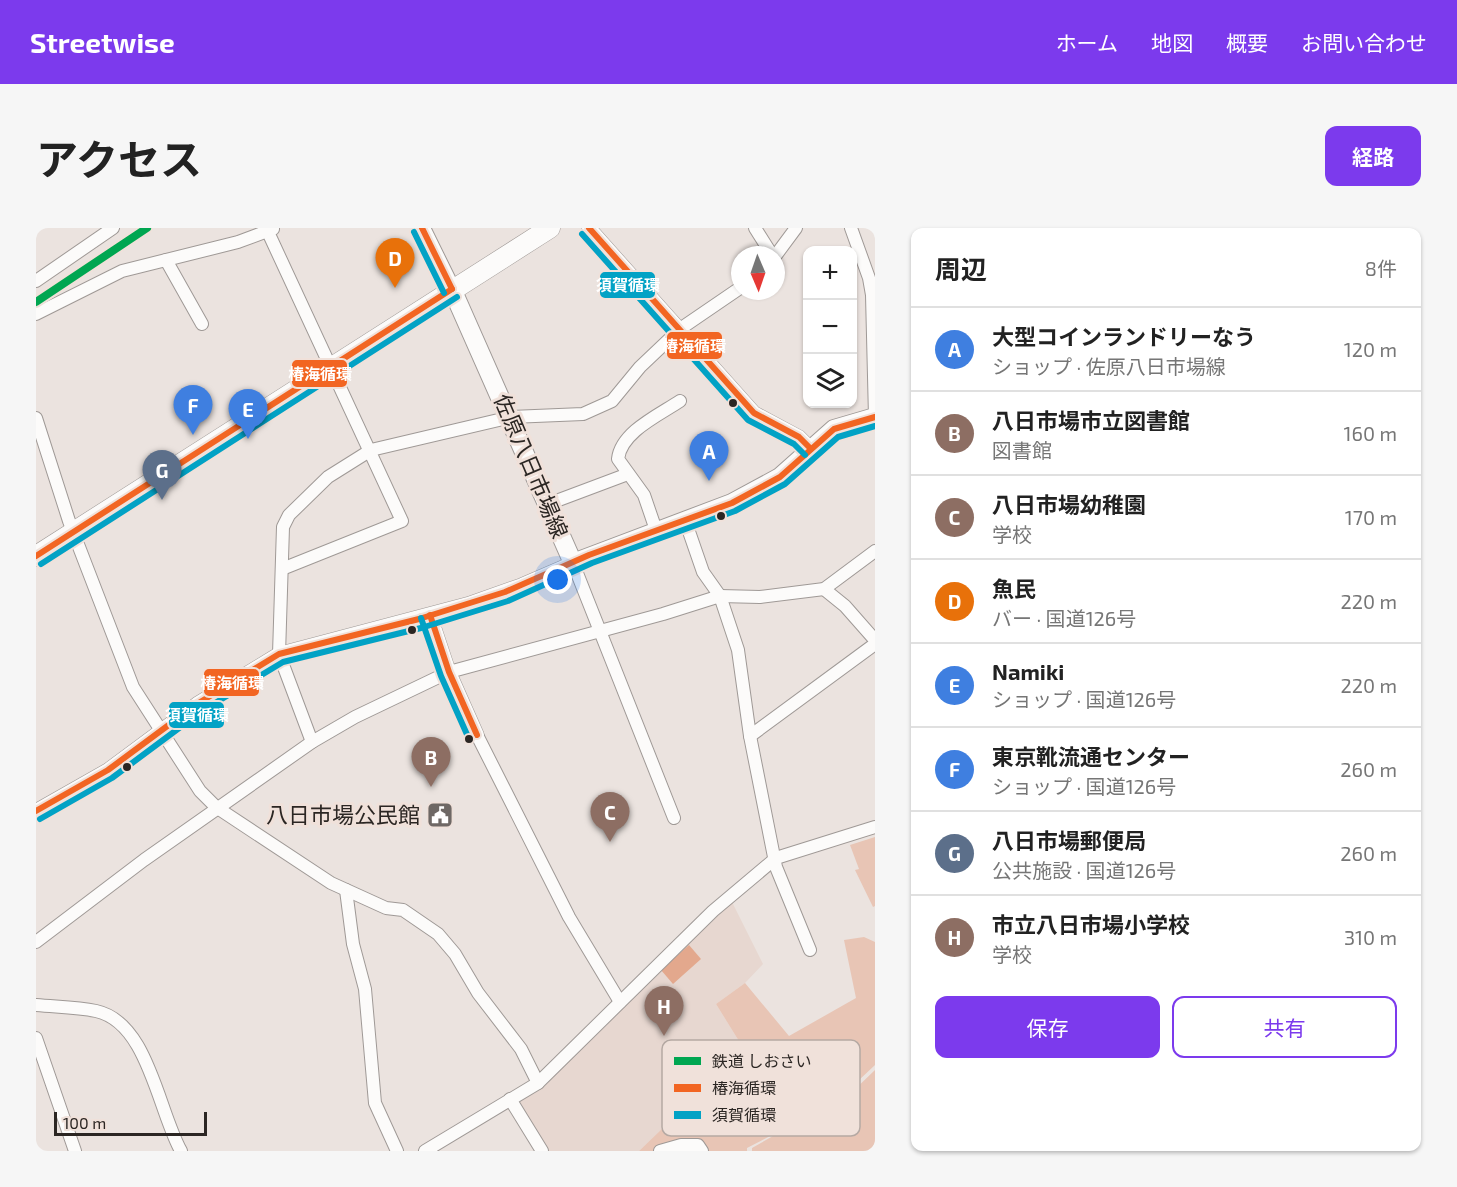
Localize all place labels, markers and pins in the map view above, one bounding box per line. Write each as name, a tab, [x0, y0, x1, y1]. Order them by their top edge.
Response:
pin: D	[376, 238, 414, 288]
pin: F	[174, 386, 212, 435]
pin: E	[228, 390, 268, 439]
unlabelled marker	[727, 397, 739, 409]
pin: A	[690, 432, 728, 481]
pin: G	[142, 450, 182, 500]
unlabelled marker	[715, 510, 727, 522]
unlabelled marker	[406, 624, 418, 636]
unlabelled marker	[463, 733, 475, 745]
pin: B	[412, 738, 450, 787]
unlabelled marker	[121, 761, 133, 773]
pin: C	[590, 792, 630, 842]
public building icon: 八日市場公民館	[425, 800, 455, 830]
place label: 八日市場公民館	[266, 801, 420, 827]
pin: H	[644, 986, 684, 1036]

